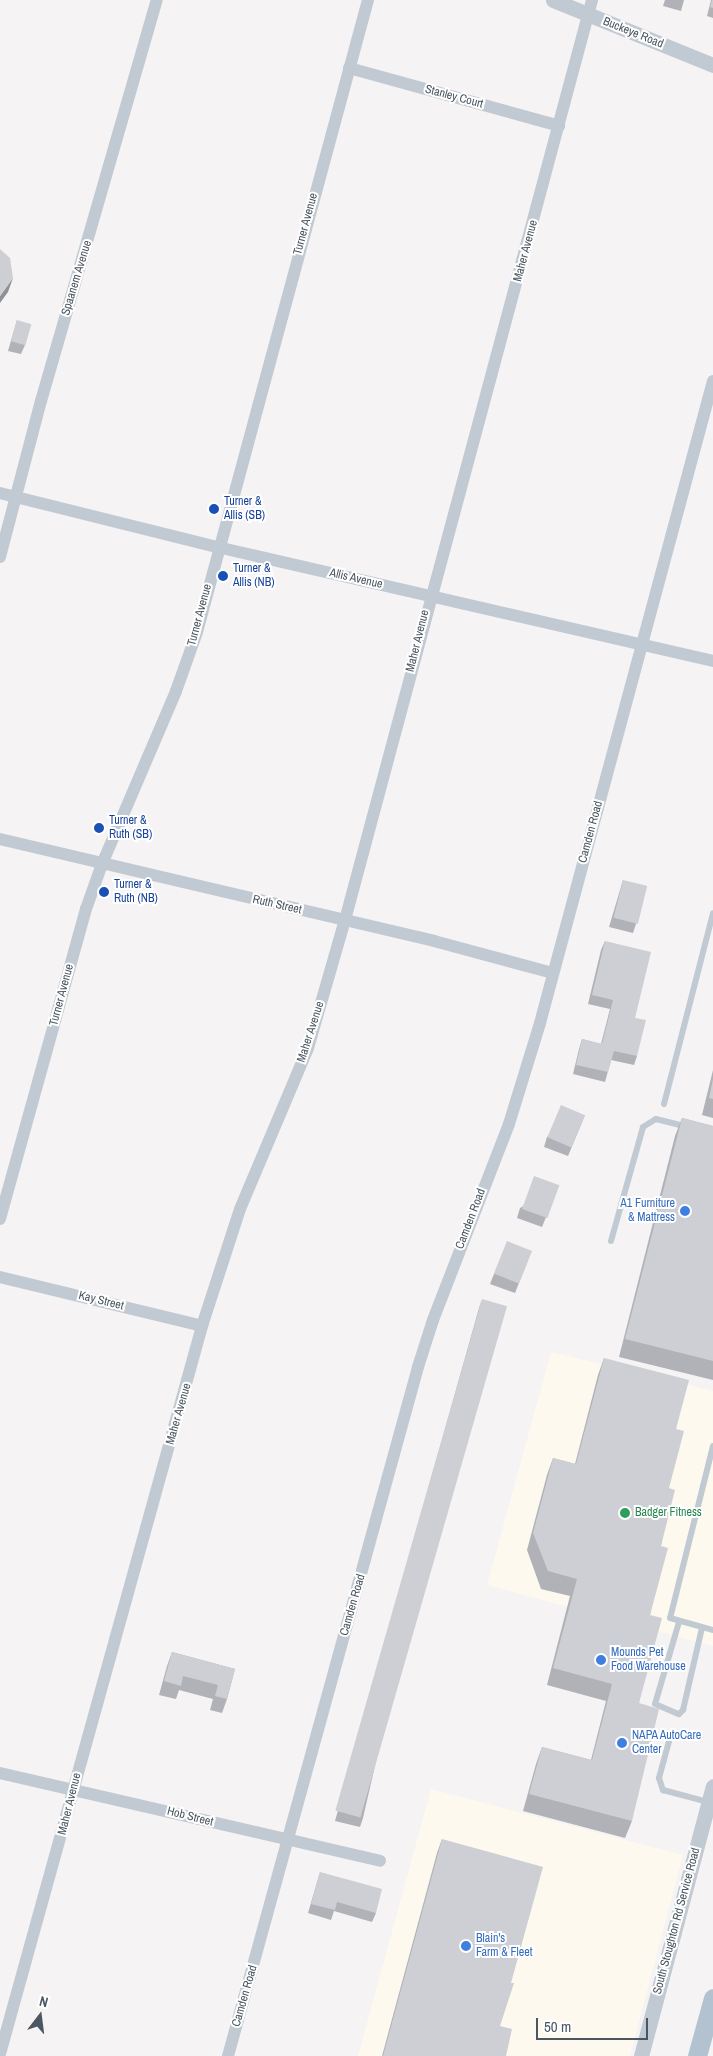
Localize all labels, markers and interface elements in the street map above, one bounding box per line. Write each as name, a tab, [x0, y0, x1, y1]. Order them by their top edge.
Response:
street label: Buckeye Road	[601, 14, 665, 52]
street label: Stanley Court	[423, 82, 485, 112]
street label: Turner Avenue	[291, 191, 321, 257]
street label: Maher Avenue	[511, 218, 541, 284]
street label: Spaanem Avenue	[59, 239, 95, 317]
place label: Turner & Allis (SB)	[224, 495, 265, 523]
marker: Turner & Allis (SB)	[208, 503, 220, 515]
place label: Turner & Allis (NB)	[233, 562, 275, 590]
street label: Allis Avenue	[328, 566, 384, 592]
marker: Turner & Allis (NB)	[217, 570, 229, 582]
street label: Turner Avenue	[185, 582, 215, 648]
street label: Maher Avenue	[403, 608, 433, 674]
street label: Camden Road	[576, 799, 606, 865]
place label: Turner & Ruth (SB)	[109, 814, 152, 842]
marker: Turner & Ruth (SB)	[93, 822, 105, 834]
place label: Turner & Ruth (NB)	[114, 878, 158, 906]
marker: Turner & Ruth (NB)	[98, 886, 110, 898]
street label: Ruth Street	[251, 892, 303, 918]
street label: Turner Avenue	[47, 962, 77, 1028]
street label: Maher Avenue	[294, 999, 328, 1065]
street label: Camden Road	[453, 1187, 489, 1251]
place label: A1 Furniture & Mattress	[620, 1197, 675, 1225]
marker: A1 Furniture & Mattress	[679, 1205, 691, 1217]
street label: Kay Street	[77, 1288, 125, 1314]
street label: Maher Avenue	[163, 1381, 195, 1447]
place label: Badger Fitness	[635, 1506, 702, 1520]
marker: Badger Fitness	[619, 1507, 631, 1519]
street label: Camden Road	[337, 1573, 369, 1637]
place label: Mounds Pet Food Warehouse	[611, 1646, 686, 1674]
marker: Mounds Pet Food Warehouse	[595, 1654, 607, 1666]
place label: NAPA AutoCare Center	[632, 1729, 702, 1757]
marker: NAPA AutoCare Center	[616, 1737, 628, 1749]
street label: Maher Avenue	[55, 1771, 85, 1837]
street label: Hob Street	[165, 1804, 215, 1830]
street label: South Stoughton Rd Service Road	[651, 1846, 703, 1996]
place label: Blain's Farm & Fleet	[476, 1932, 532, 1960]
marker: Blain's Farm & Fleet	[460, 1940, 472, 1952]
street label: Camden Road	[229, 1964, 261, 2028]
north arrow	[15, 1991, 65, 2041]
text: N	[38, 1992, 50, 2011]
scale bar	[538, 2008, 650, 2040]
text: 50 m	[544, 2016, 571, 2037]

